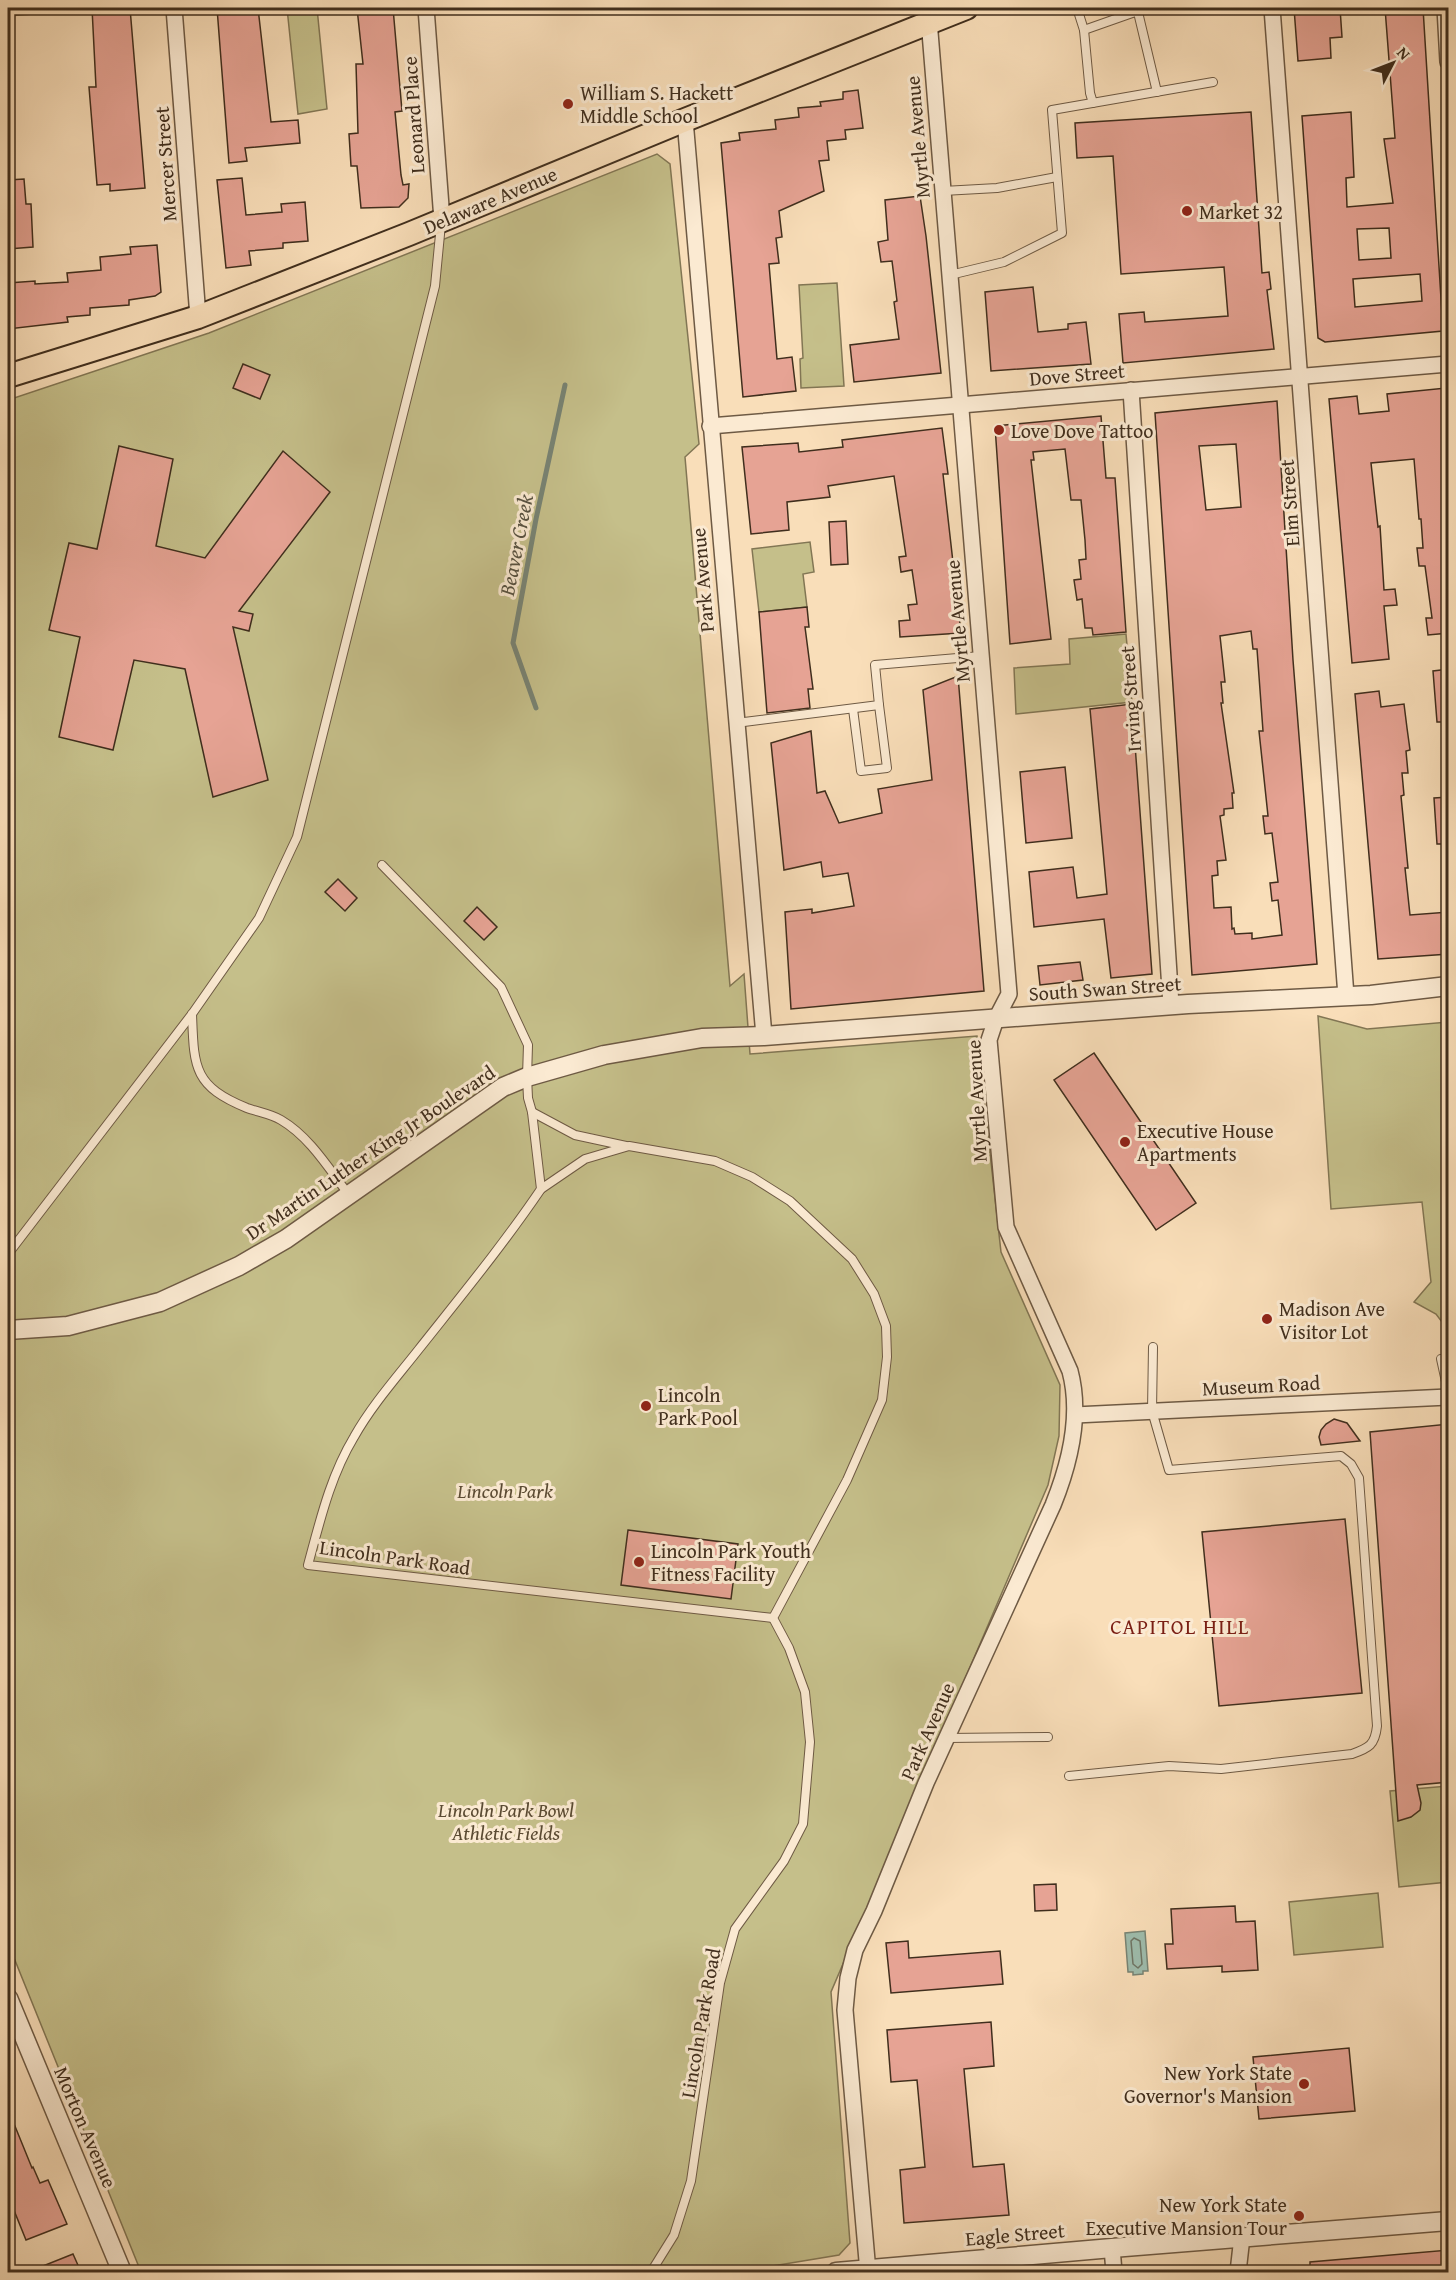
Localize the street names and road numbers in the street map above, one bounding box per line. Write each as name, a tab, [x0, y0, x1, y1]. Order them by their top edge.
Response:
street label: Leonard Place	[394, 56, 432, 174]
street label: Myrtle Avenue	[897, 75, 937, 199]
street label: Mercer Street	[147, 106, 183, 222]
street label: Delaware Avenue	[419, 159, 561, 241]
street label: Dove Street	[1028, 355, 1126, 393]
street label: Elm Street	[1271, 459, 1307, 547]
street label: Park Avenue	[683, 527, 721, 633]
street label: Myrtle Avenue	[937, 559, 977, 683]
street label: Irving Street	[1112, 645, 1148, 753]
street label: South Swan Street	[1028, 968, 1182, 1008]
street label: Myrtle Avenue	[958, 1039, 994, 1163]
street label: Dr Martin Luther King Jr Boulevard	[240, 1057, 501, 1247]
street label: Museum Road	[1201, 1367, 1321, 1403]
street label: Lincoln Park Road	[318, 1532, 472, 1582]
street label: Park Avenue	[893, 1677, 961, 1785]
street label: Lincoln Park Road	[673, 1945, 728, 2100]
street label: Morton Avenue	[47, 2062, 125, 2192]
street label: Eagle Street	[964, 2215, 1066, 2253]

